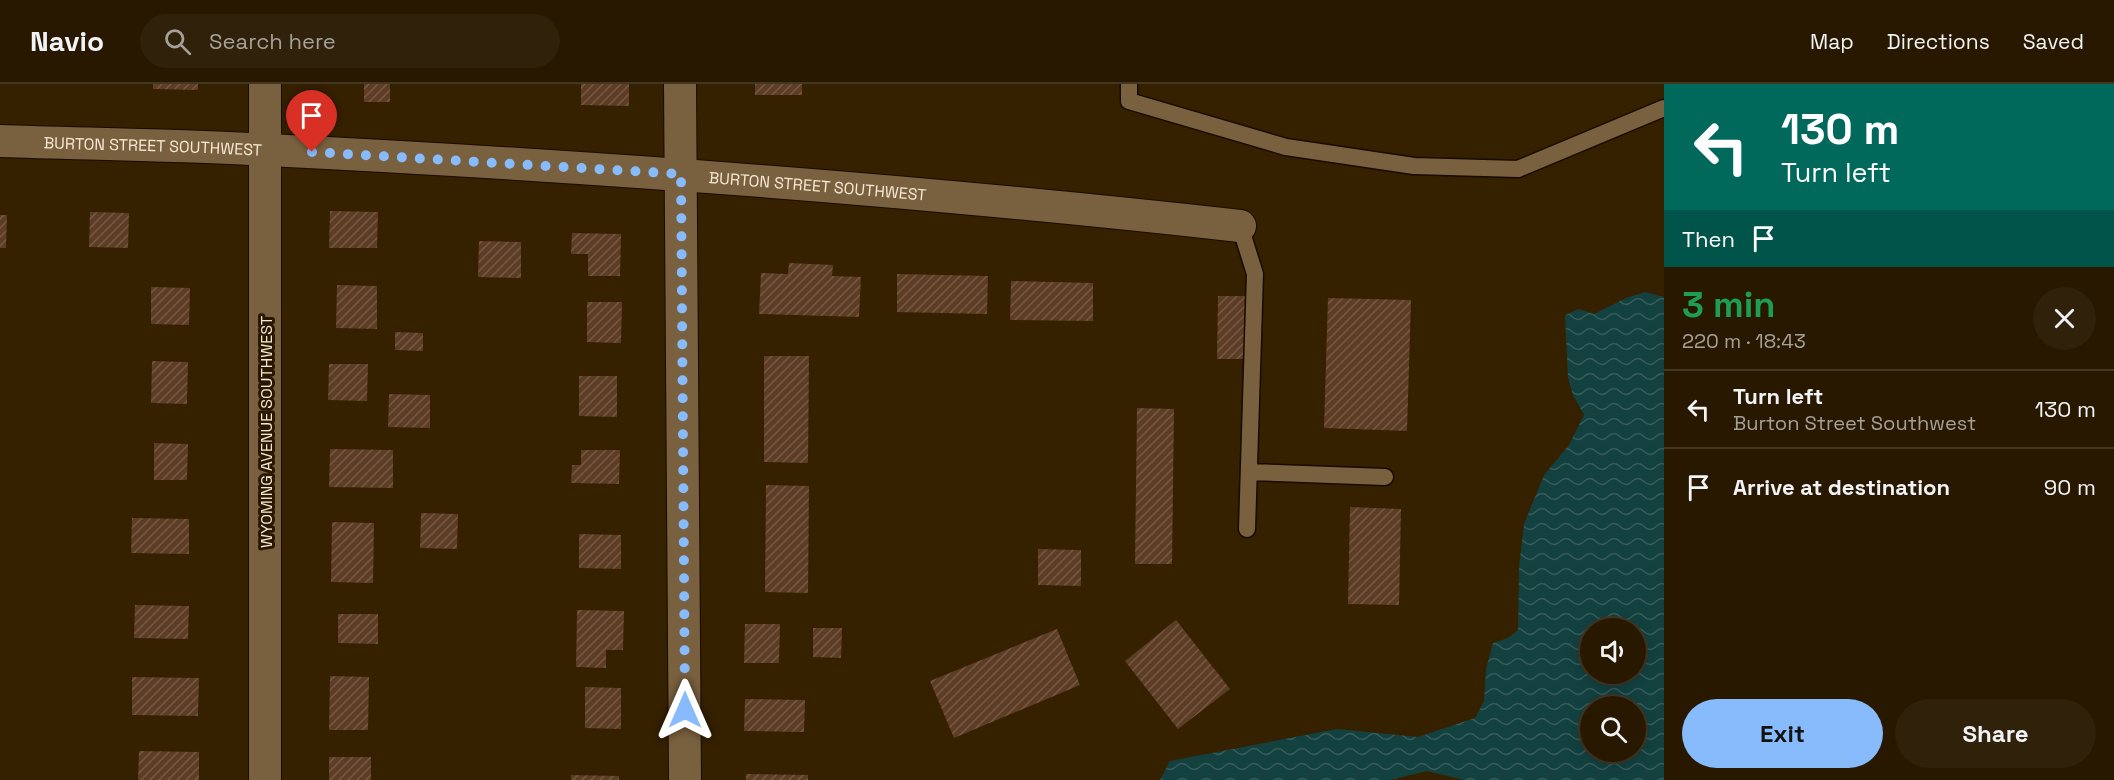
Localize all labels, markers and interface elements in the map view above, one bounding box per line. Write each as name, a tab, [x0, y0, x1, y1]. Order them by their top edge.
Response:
search box	[140, 14, 560, 68]
text: Navio	[30, 23, 104, 59]
icon: search	[161, 25, 194, 58]
text: Search here	[209, 27, 336, 55]
text: Map	[1810, 28, 1854, 55]
text: Directions	[1887, 28, 1990, 55]
text: Saved	[2023, 28, 2084, 55]
pin	[286, 90, 337, 152]
icon: arrive	[295, 99, 328, 132]
text: 130 m	[1781, 103, 1899, 156]
icon: left	[1682, 108, 1760, 186]
street label: BURTON STREET SOUTHWEST	[43, 132, 263, 160]
text: Turn left	[1781, 155, 1891, 190]
street label: BURTON STREET SOUTHWEST	[708, 167, 927, 205]
icon: arrive	[1747, 222, 1780, 255]
text: Then	[1682, 225, 1735, 253]
text: 3 min	[1682, 282, 1776, 328]
button: close	[2033, 287, 2096, 350]
street label: WYOMING AVENUE SOUTHWEST	[256, 316, 277, 548]
text: 220 m · 18:43	[1682, 328, 1806, 354]
text: Turn left	[1733, 382, 1823, 410]
icon: left	[1682, 393, 1715, 426]
text: 130 m	[2035, 395, 2096, 423]
text: Burton Street Southwest	[1733, 410, 1976, 436]
icon: arrive	[1682, 471, 1715, 504]
text: Arrive at destination	[1733, 473, 1950, 501]
text: 90 m	[2044, 473, 2096, 501]
map controls	[1580, 618, 1646, 762]
button: sound	[1580, 618, 1646, 684]
position arrow	[653, 678, 717, 742]
button: search	[1580, 696, 1646, 762]
button: Exit	[1682, 699, 1883, 768]
button: Share	[1895, 699, 2096, 768]

